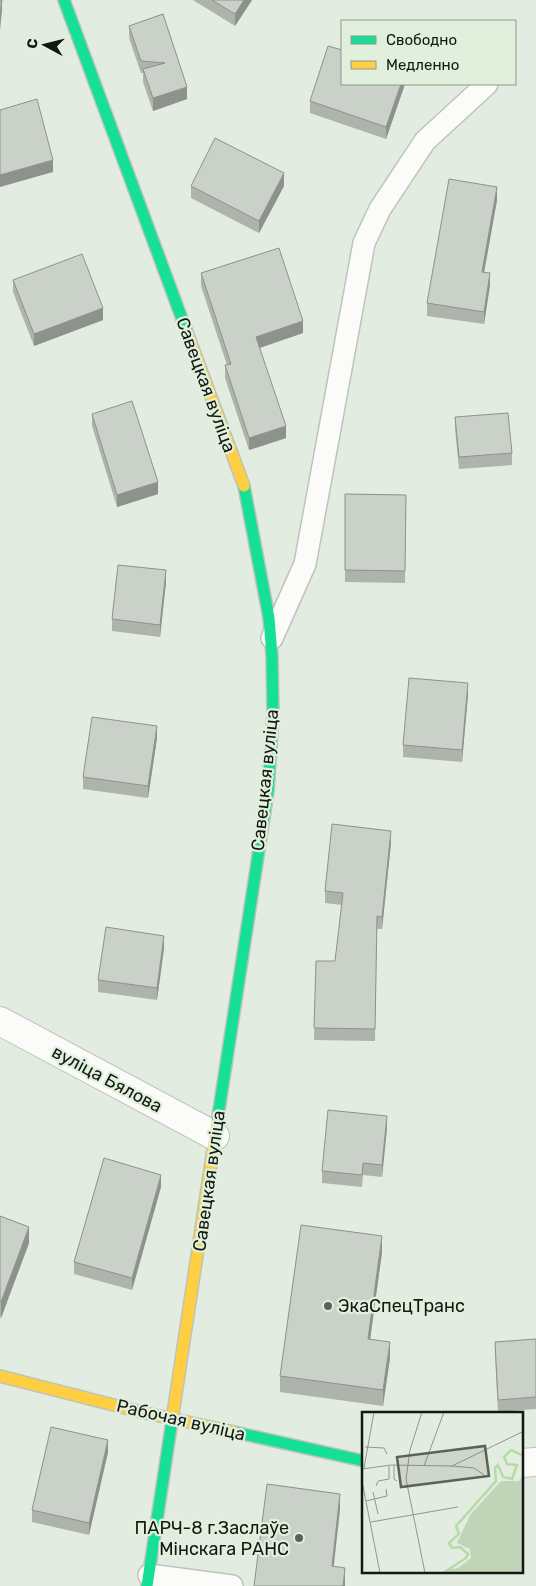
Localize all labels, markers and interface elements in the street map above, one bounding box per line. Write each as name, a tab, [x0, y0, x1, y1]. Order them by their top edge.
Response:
north arrow	[20, 20, 70, 70]
legend	[341, 20, 516, 85]
text: Свободно	[386, 31, 457, 49]
text: С	[24, 37, 42, 49]
text: Медленно	[386, 56, 459, 74]
street label: Савецкая вуліца	[171, 314, 241, 456]
street label: Савецкая вуліца	[247, 708, 283, 852]
street label: вуліца Бялова	[48, 1041, 166, 1117]
street label: Савецкая вуліца	[188, 1109, 230, 1253]
place label: ЭкаСпецТранс	[338, 1295, 465, 1317]
marker: ЭкаСпецТранс	[322, 1300, 334, 1312]
street label: Рабочая вуліца	[114, 1394, 248, 1446]
inset map	[362, 1412, 524, 1574]
place label: ПАРЧ-8 г.Заслаўе Мінскага РАНС	[134, 1517, 289, 1560]
marker: ПАРЧ-8 г.Заслаўе Мінскага РАНС	[293, 1532, 305, 1544]

